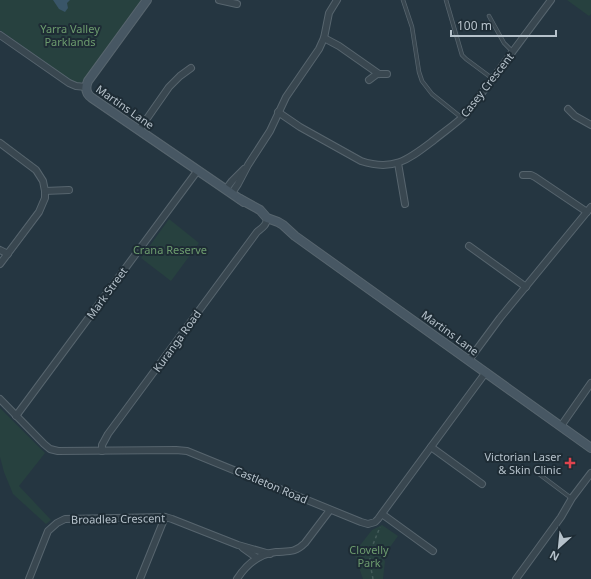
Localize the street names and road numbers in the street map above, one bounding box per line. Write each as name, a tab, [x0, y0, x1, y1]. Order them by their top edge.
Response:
street label: Casey Crescent	[457, 49, 516, 120]
street label: Martins Lane	[93, 81, 157, 132]
street label: Mark Street	[83, 264, 130, 321]
street label: Kuranga Road	[149, 307, 204, 375]
street label: Martins Lane	[419, 307, 482, 358]
street label: Castleton Road	[232, 462, 310, 507]
street label: Broadlea Crescent	[71, 510, 165, 527]

